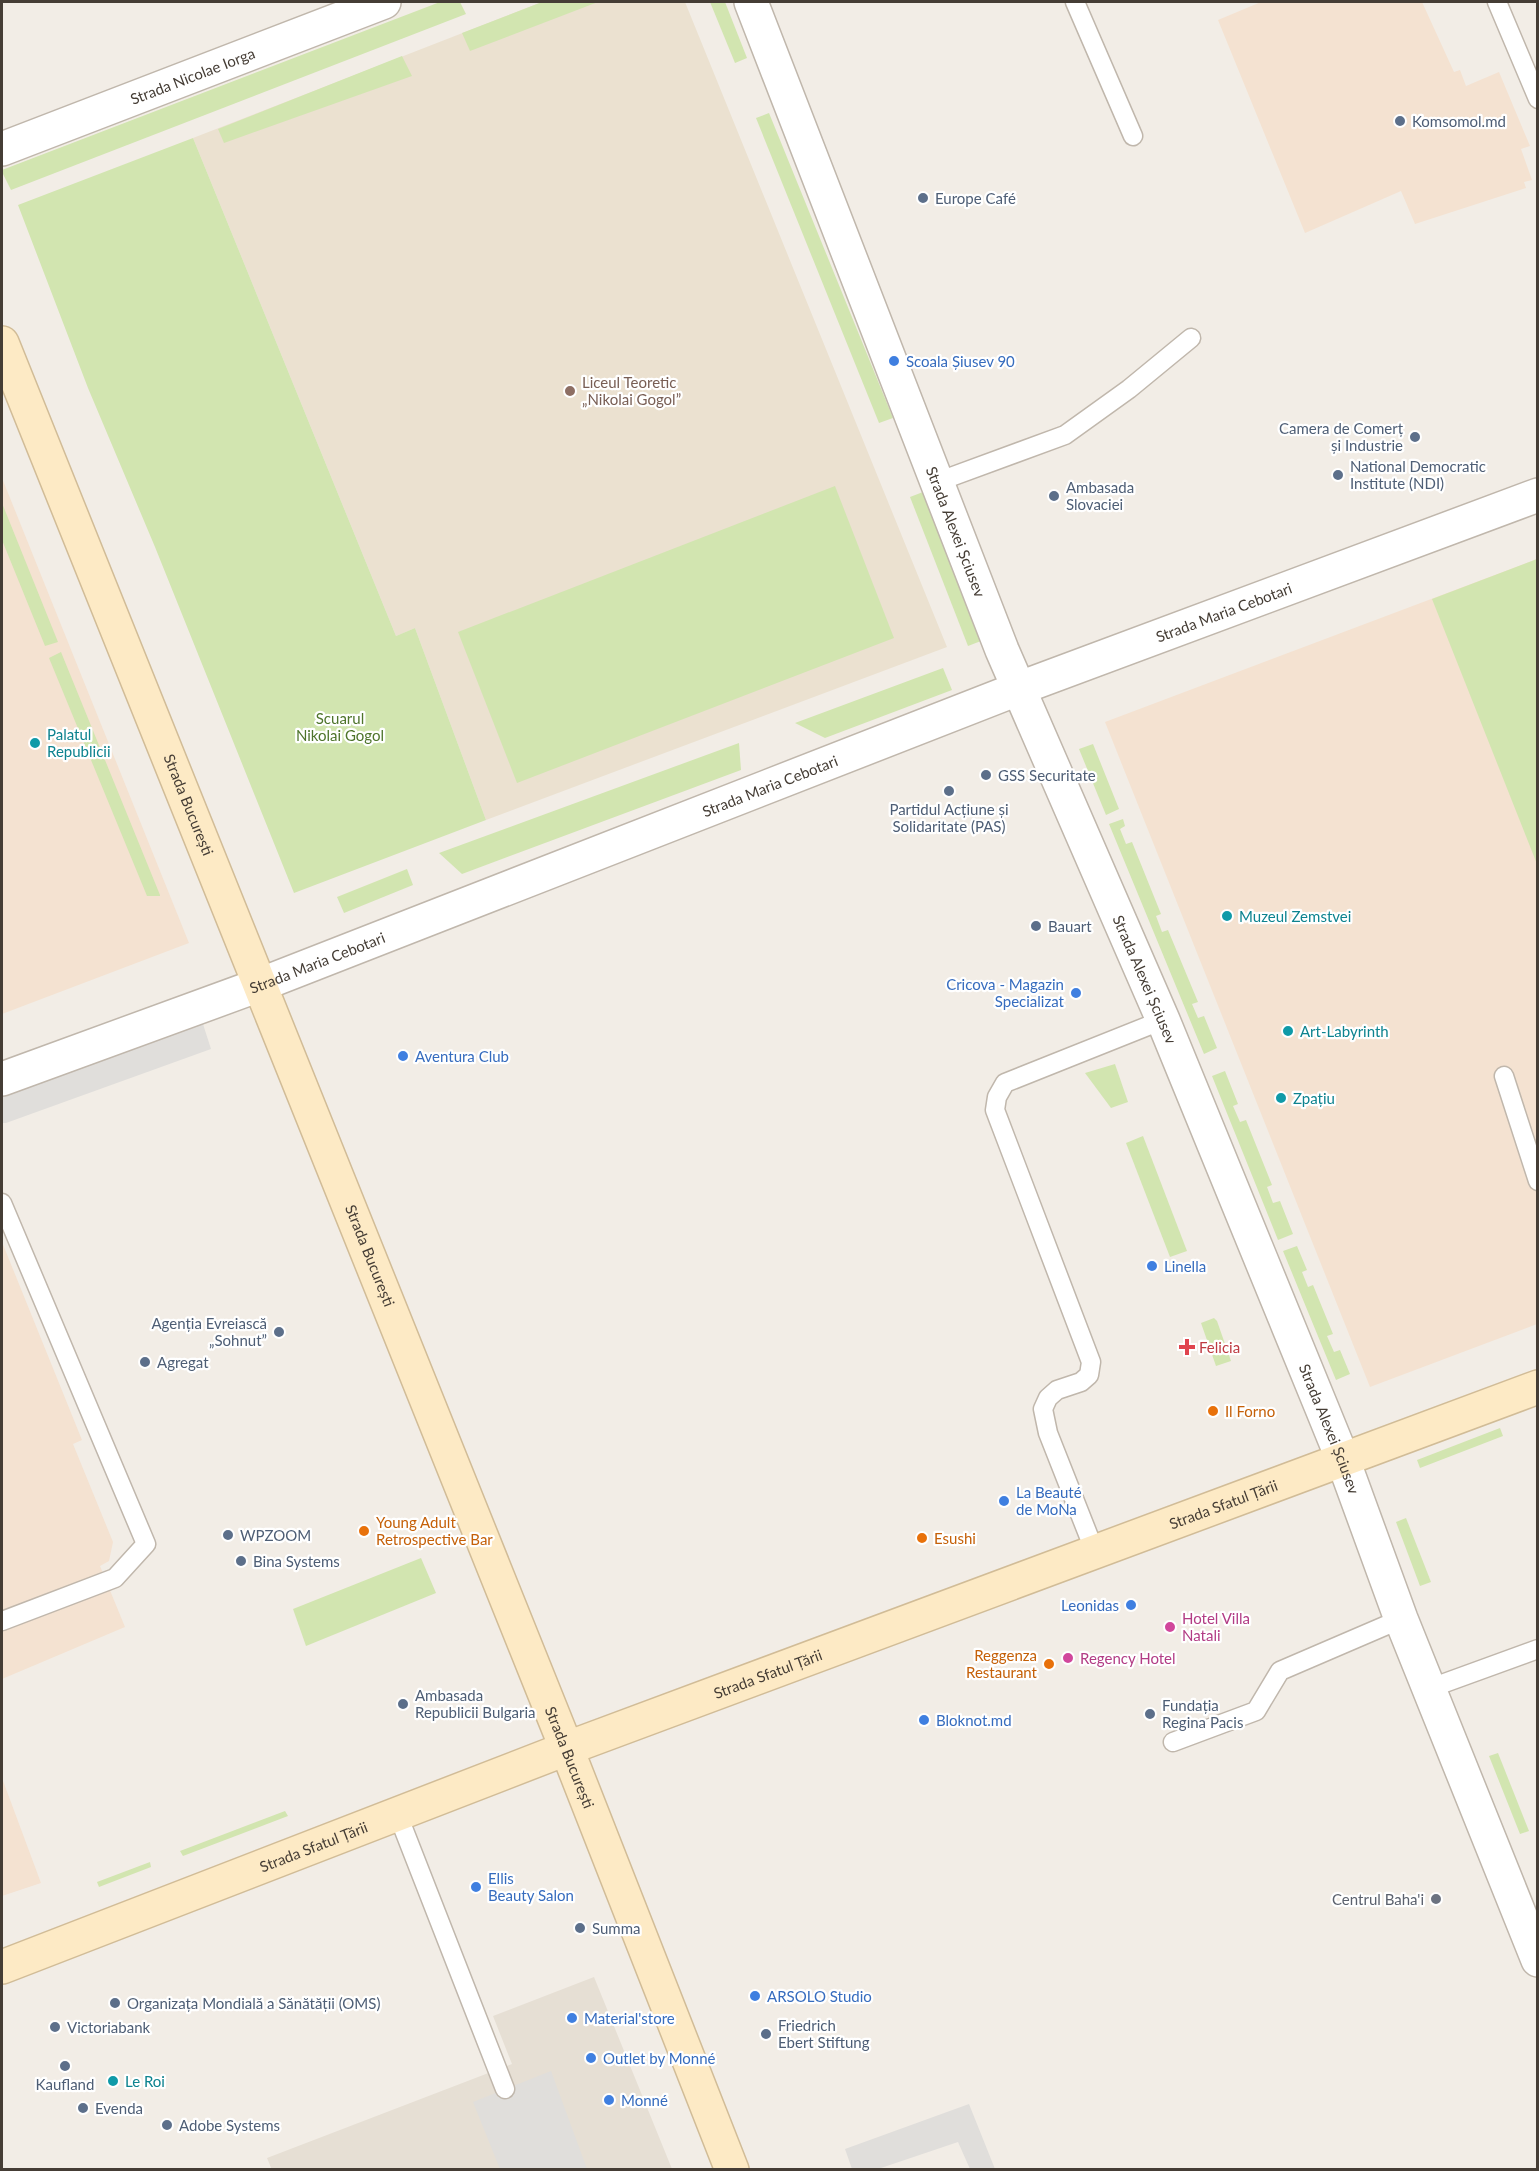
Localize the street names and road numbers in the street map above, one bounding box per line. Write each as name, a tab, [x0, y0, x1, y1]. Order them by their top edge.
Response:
street label: Strada Nicolae Iorga	[128, 44, 257, 108]
street label: Strada Alexei Șciusev	[923, 464, 990, 600]
street label: Strada Maria Cebotari	[1153, 579, 1294, 646]
street label: Strada București	[160, 751, 218, 858]
street label: Strada Maria Cebotari	[700, 751, 840, 820]
street label: Strada Alexei Șciusev	[1109, 912, 1181, 1047]
street label: Strada Maria Cebotari	[247, 928, 387, 997]
street label: Strada București	[342, 1202, 399, 1309]
street label: Strada Alexei Șciusev	[1296, 1361, 1364, 1497]
street label: Strada Sfatul Țării	[1166, 1476, 1280, 1533]
street label: Strada Sfatul Țării	[711, 1645, 824, 1702]
street label: Strada București	[542, 1704, 598, 1811]
street label: Strada Sfatul Țării	[257, 1817, 370, 1875]

